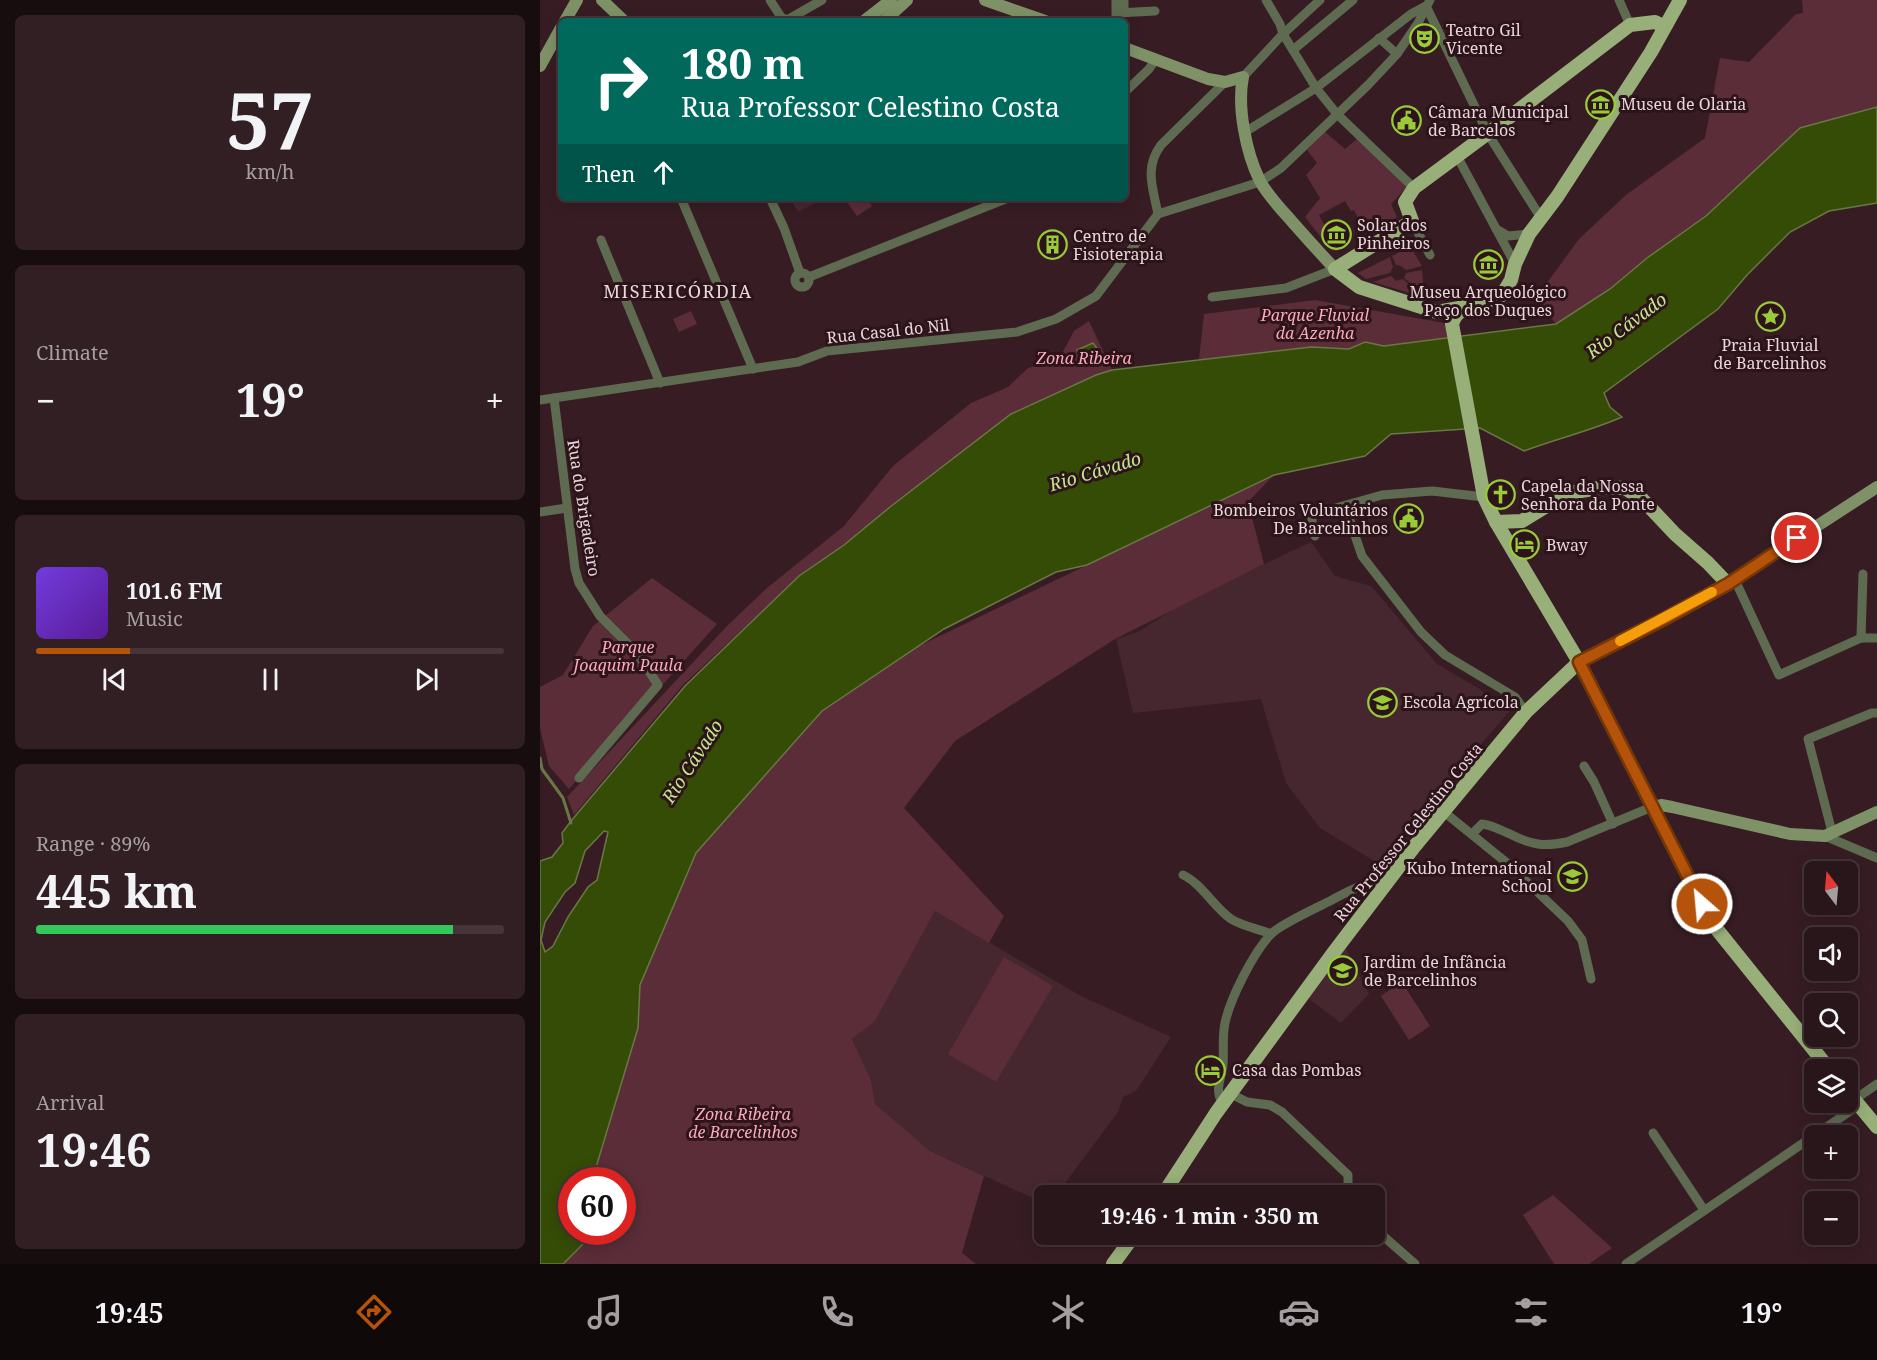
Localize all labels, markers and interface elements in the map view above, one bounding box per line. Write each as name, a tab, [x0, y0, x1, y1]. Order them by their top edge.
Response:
place label: Teatro Gil Vicente	[1446, 19, 1521, 59]
theatre icon: Teatro Gil Vicente	[1409, 23, 1441, 55]
text: 180 m	[681, 34, 805, 91]
icon: right	[582, 42, 660, 120]
text: 57	[226, 66, 314, 172]
text: Rua Professor Celestino Costa	[681, 88, 1060, 125]
museum icon: Museu de Olaria	[1584, 88, 1616, 120]
place label: Museu de Olaria	[1621, 93, 1746, 115]
place label: Câmara Municipal de Barcelos	[1428, 101, 1569, 141]
public building icon: Câmara Municipal de Barcelos	[1391, 105, 1423, 137]
icon: ahead	[647, 156, 680, 189]
text: km/h	[245, 158, 295, 185]
text: Then	[582, 158, 635, 188]
place label: Solar dos Pinheiros	[1357, 214, 1430, 254]
museum icon: Solar dos Pinheiros	[1320, 218, 1352, 250]
place label: Centro de Fisioterapia	[1073, 225, 1164, 265]
building icon: Centro de Fisioterapia	[1036, 229, 1068, 261]
museum icon: Museu Arqueológico Paço dos Duques	[1472, 248, 1504, 280]
district label: MISERICÓRDIA	[603, 279, 753, 303]
place label: Museu Arqueológico Paço dos Duques	[1410, 281, 1566, 321]
water label: Rio Cávado	[1580, 287, 1671, 364]
place icon: Praia Fluvial de Barcelinhos	[1754, 301, 1786, 333]
park label: Parque Fluvial da Azenha	[1260, 304, 1369, 344]
street label: Rua Casal do Nil	[825, 314, 951, 348]
place label: Praia Fluvial de Barcelinhos	[1714, 334, 1827, 374]
text: Climate	[36, 339, 109, 366]
park label: Zona Ribeira	[1035, 347, 1132, 369]
text: 19°	[236, 369, 305, 430]
text: −	[36, 378, 55, 423]
text: +	[486, 378, 504, 423]
street label: Rua do Brigadeiro	[562, 438, 606, 578]
water label: Rio Cávado	[1045, 446, 1144, 497]
place label: Capela da Nossa Senhora da Ponte	[1521, 475, 1655, 515]
church icon: Capela da Nossa Senhora da Ponte	[1484, 479, 1516, 511]
place label: Bombeiros Voluntários De Barcelinhos	[1213, 499, 1388, 539]
public building icon: Bombeiros Voluntários De Barcelinhos	[1393, 503, 1425, 535]
pin	[1771, 512, 1822, 563]
icon: arrive	[1780, 521, 1813, 554]
hotel icon: Bway	[1509, 529, 1541, 561]
place label: Bway	[1546, 534, 1589, 556]
text: 101.6 FM	[126, 575, 223, 605]
text: Music	[126, 605, 183, 632]
park label: Parque Joaquim Paula	[571, 636, 683, 676]
icon: previous	[98, 663, 131, 696]
icon: pause	[254, 663, 287, 696]
icon: next	[410, 663, 443, 696]
school or university icon: Escola Agrícola	[1366, 686, 1398, 718]
place label: Escola Agrícola	[1403, 691, 1519, 713]
water label: Rio Cávado	[656, 715, 728, 808]
street label: Rua Professor Celestino Costa	[1329, 738, 1487, 926]
text: Range · 89%	[36, 830, 150, 857]
place label: Kubo International School	[1406, 857, 1552, 897]
text: 445 km	[36, 860, 197, 921]
school or university icon: Kubo International School	[1557, 861, 1589, 893]
north arrow	[1804, 861, 1858, 915]
map controls	[1804, 861, 1858, 1245]
position arrow	[1670, 872, 1734, 936]
button: sound	[1804, 927, 1858, 981]
place label: Jardim de Infância de Barcelinhos	[1363, 951, 1506, 991]
school or university icon: Jardim de Infância de Barcelinhos	[1327, 955, 1359, 987]
button: search	[1804, 993, 1858, 1047]
hotel icon: Casa das Pombas	[1195, 1054, 1227, 1086]
place label: Casa das Pombas	[1232, 1059, 1362, 1081]
button: layers	[1804, 1059, 1858, 1113]
text: Arrival	[36, 1089, 104, 1116]
park label: Zona Ribeira de Barcelinhos	[688, 1103, 798, 1143]
text: 19:46	[36, 1119, 151, 1180]
button: +	[1804, 1125, 1858, 1179]
speed limit sign: 60	[558, 1167, 636, 1245]
button: −	[1804, 1191, 1858, 1245]
text: 19:46 · 1 min · 350 m	[1100, 1200, 1319, 1230]
icon: directions	[353, 1291, 395, 1333]
icon: music	[584, 1291, 626, 1333]
icon: phone	[816, 1291, 858, 1333]
icon: climate	[1047, 1291, 1089, 1333]
icon: car	[1278, 1291, 1320, 1333]
icon: filters	[1510, 1291, 1552, 1333]
text: 19:45	[95, 1294, 164, 1331]
text: 19°	[1741, 1294, 1782, 1331]

